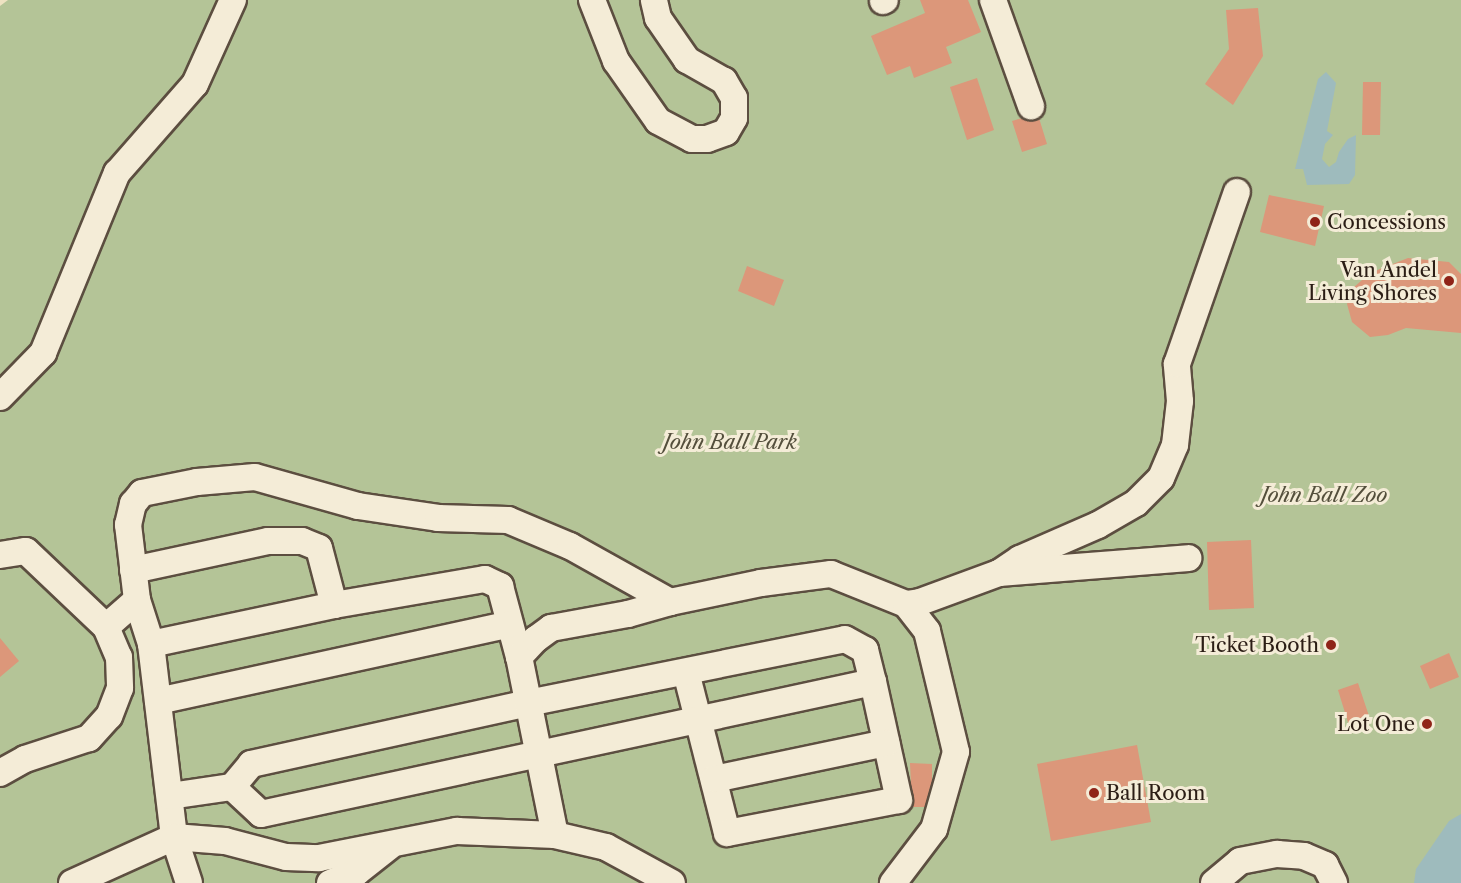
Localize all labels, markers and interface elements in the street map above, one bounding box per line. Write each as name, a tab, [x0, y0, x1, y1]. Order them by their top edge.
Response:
place label: Concessions	[1327, 210, 1446, 234]
marker: Concessions	[1308, 215, 1322, 229]
place label: Van Andel Living Shores	[1308, 258, 1437, 305]
marker: Van Andel Living Shores	[1442, 274, 1456, 288]
park label: John Ball Park	[663, 430, 797, 454]
park label: John Ball Zoo	[1261, 483, 1387, 507]
place label: Ticket Booth	[1195, 633, 1319, 657]
marker: Ticket Booth	[1324, 638, 1338, 652]
place label: Lot One	[1337, 712, 1415, 736]
marker: Lot One	[1420, 717, 1434, 731]
place label: Ball Room	[1106, 781, 1205, 805]
marker: Ball Room	[1087, 786, 1101, 800]

